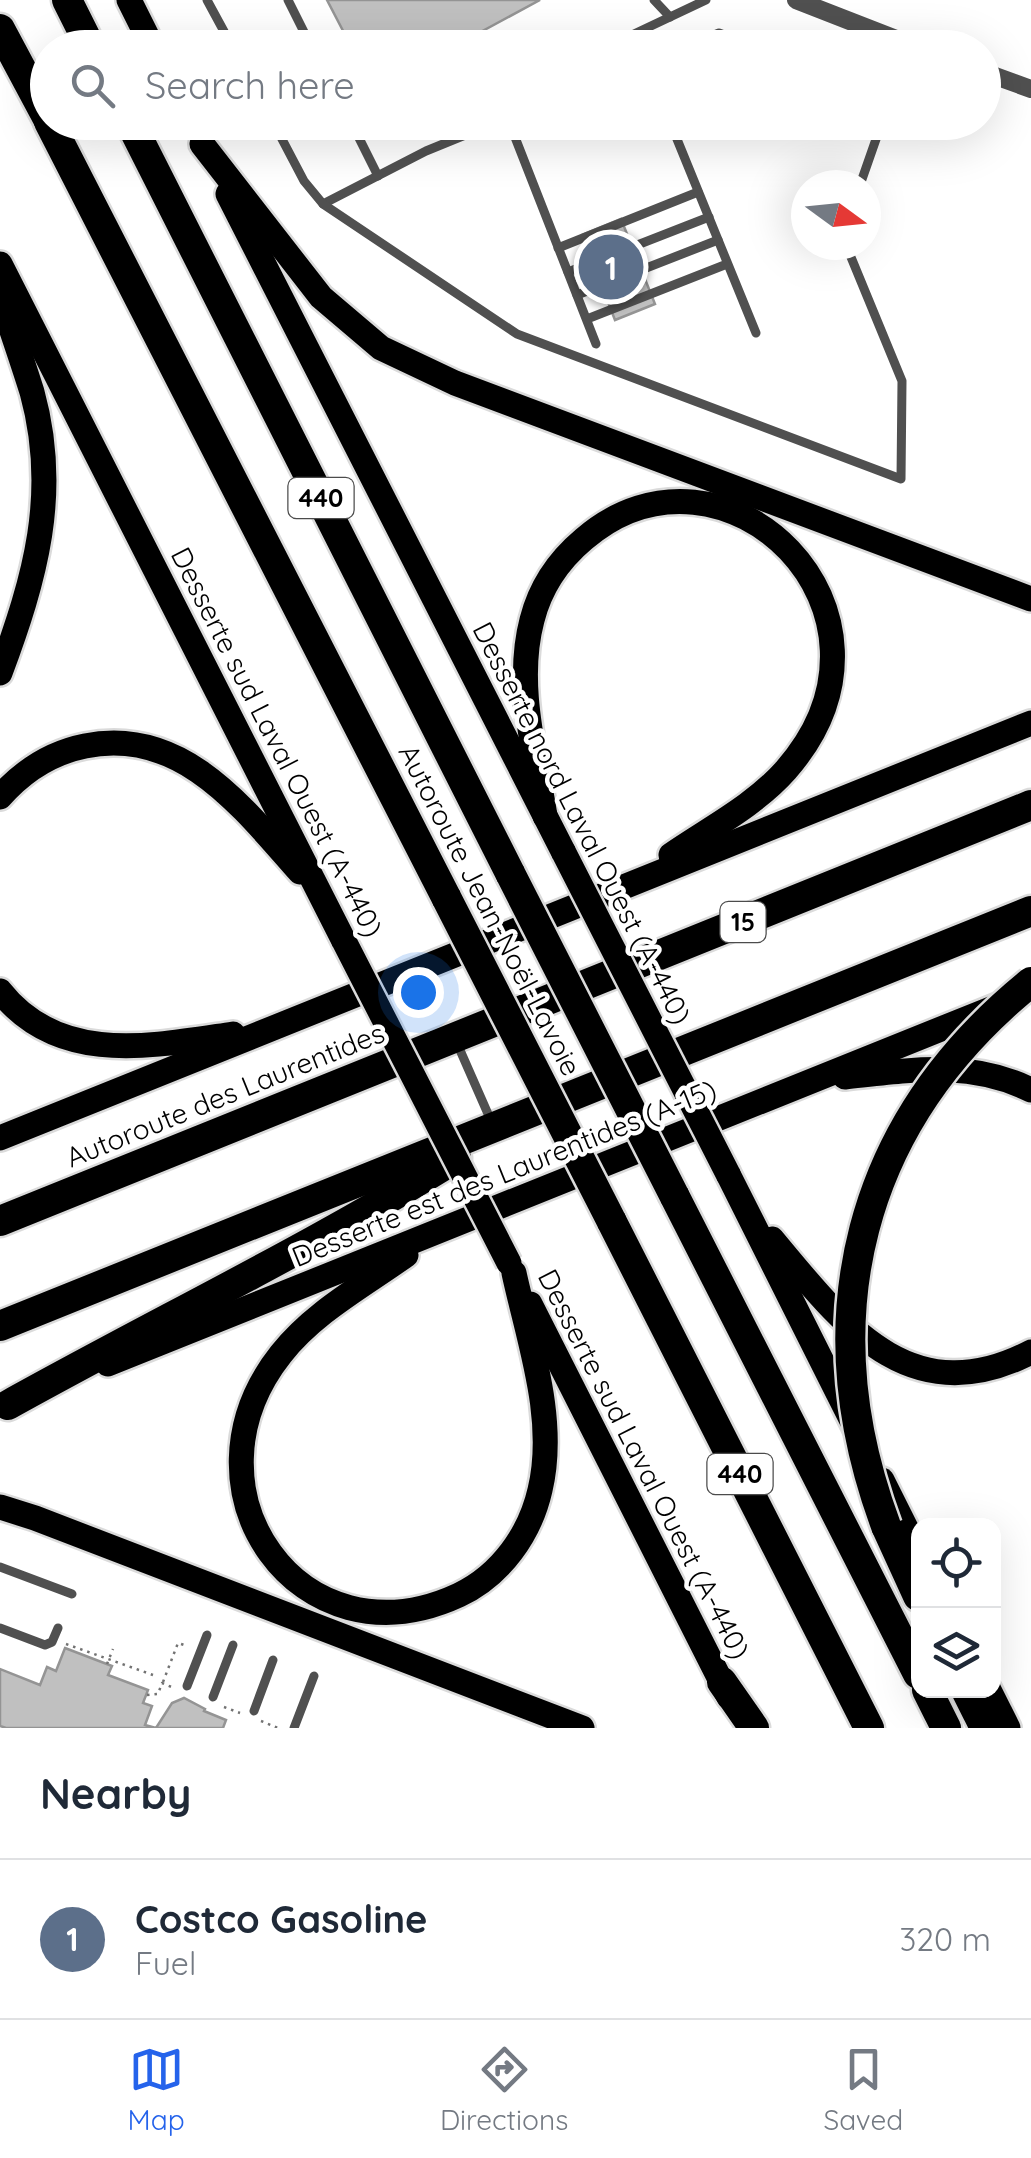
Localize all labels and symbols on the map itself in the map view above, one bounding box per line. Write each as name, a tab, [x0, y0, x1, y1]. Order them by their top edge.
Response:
north arrow	[791, 170, 881, 260]
pin: 1	[578, 230, 644, 304]
road number: 440	[288, 478, 354, 518]
street label: Desserte sud Laval Ouest (A-440)	[164, 541, 391, 942]
street label: Desserte nord Laval Ouest (A-440)	[465, 616, 699, 1030]
street label: Autoroute Jean-Noël-Lavoie	[391, 738, 589, 1081]
road number: 15	[720, 902, 766, 942]
your location	[393, 967, 444, 1018]
street label: Autoroute des Laurentides	[60, 1015, 389, 1175]
street label: Desserte est des Laurentides (A-15)	[287, 1071, 721, 1274]
street label: Desserte sud Laval Ouest (A-440)	[531, 1264, 757, 1664]
road number: 440	[708, 1454, 772, 1494]

